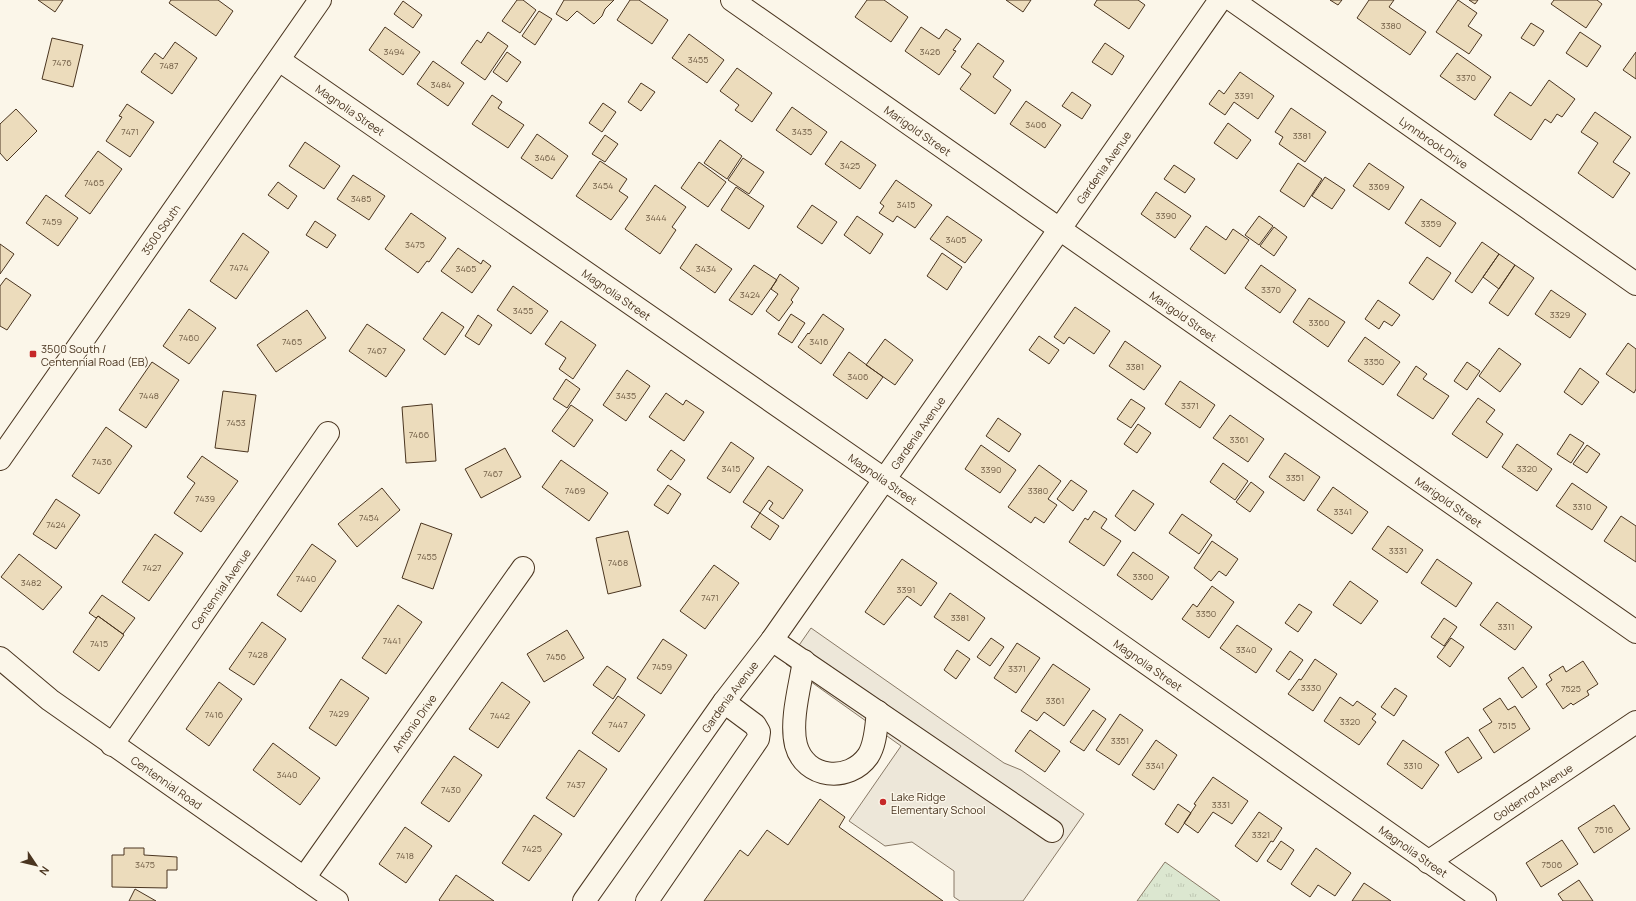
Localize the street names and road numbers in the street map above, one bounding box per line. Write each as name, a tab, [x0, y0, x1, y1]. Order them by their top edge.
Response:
street label: Magnolia Street	[313, 80, 388, 139]
street label: Marigold Street	[882, 101, 955, 159]
street label: Lynnbrook Drive	[1397, 113, 1472, 172]
street label: Gardenia Avenue	[1072, 127, 1134, 206]
street label: 3500 South	[137, 201, 183, 258]
street label: Magnolia Street	[579, 265, 654, 323]
street label: Marigold Street	[1147, 287, 1220, 344]
street label: Gardenia Avenue	[887, 393, 948, 472]
street label: Magnolia Street	[846, 449, 921, 508]
street label: Marigold Street	[1413, 473, 1486, 530]
street label: Centennial Avenue	[187, 545, 254, 632]
street label: Magnolia Street	[1111, 635, 1186, 694]
street label: Gardenia Avenue	[698, 657, 761, 735]
street label: Antonio Drive	[388, 690, 440, 755]
street label: Centennial Road	[128, 752, 206, 812]
street label: Goldenrod Avenue	[1490, 759, 1576, 824]
street label: Magnolia Street	[1376, 821, 1451, 880]

